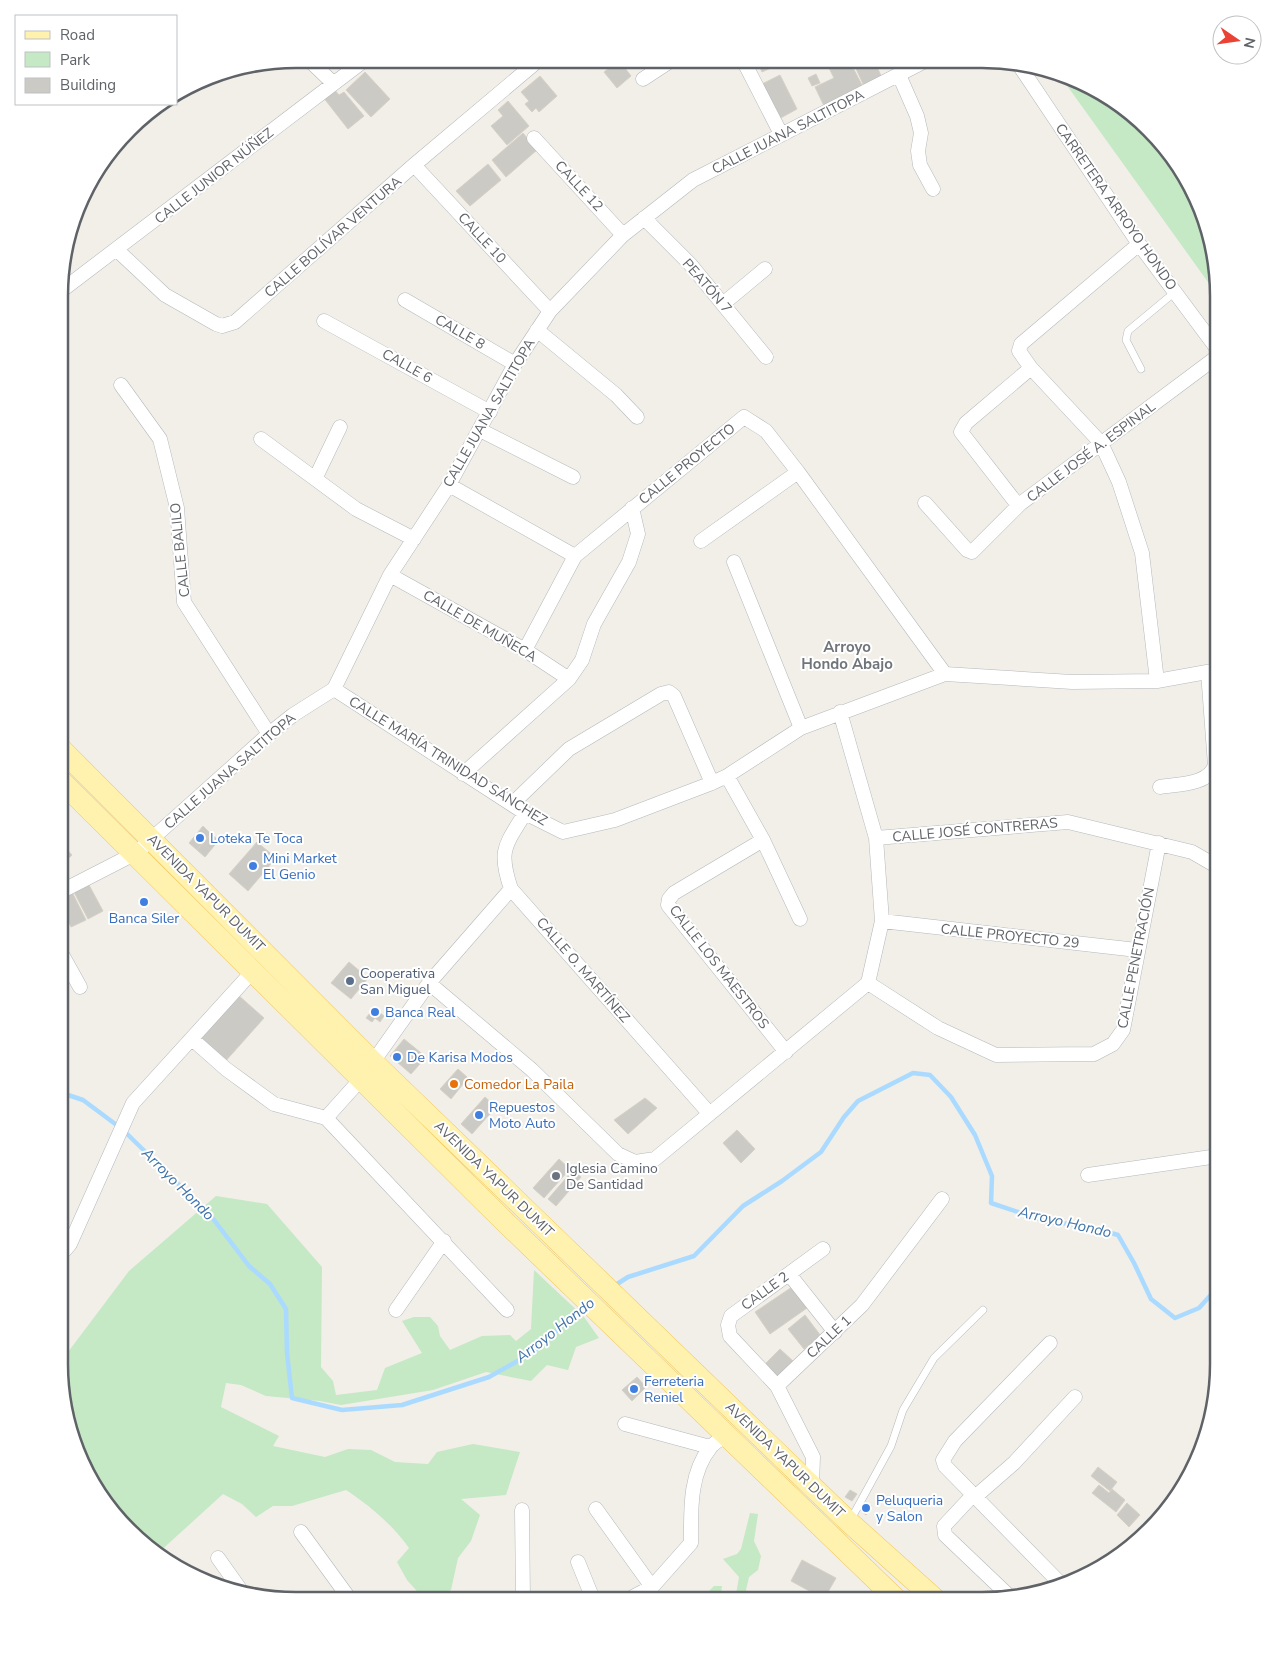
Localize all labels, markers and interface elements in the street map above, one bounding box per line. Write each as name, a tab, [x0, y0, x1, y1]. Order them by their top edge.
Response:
legend	[15, 15, 178, 105]
north arrow	[1212, 15, 1262, 65]
text: Road	[60, 25, 95, 45]
text: N	[1239, 36, 1260, 50]
text: Park	[60, 50, 90, 70]
text: Building	[60, 75, 116, 95]
street label: CALLE JUANA SALTITOPA	[709, 85, 867, 179]
street label: CARRETERA ARROYO HONDO	[1051, 120, 1181, 294]
street label: CALLE JUNIOR NÚÑEZ	[151, 124, 277, 228]
street label: CALLE 12	[551, 156, 607, 216]
street label: CALLE BOLÍVAR VENTURA	[260, 172, 406, 302]
street label: CALLE 10	[454, 208, 510, 268]
street label: PEATÓN 7	[678, 255, 736, 317]
street label: CALLE 8	[432, 310, 488, 354]
street label: CALLE JUANA SALTITOPA	[439, 335, 539, 491]
street label: CALLE 6	[378, 344, 436, 388]
street label: CALLE JOSÉ A. ESPINAL	[1023, 397, 1160, 507]
street label: CALLE PROYECTO	[635, 419, 739, 509]
street label: CALLE BALILO	[166, 502, 194, 598]
street label: CALLE DE MUÑECA	[420, 586, 540, 666]
district label: Arroyo Hondo Abajo	[801, 637, 893, 674]
street label: CALLE MARÍA TRINIDAD SÁNCHEZ	[345, 692, 551, 830]
street label: CALLE JUANA SALTITOPA	[160, 709, 300, 833]
street label: CALLE JOSÉ CONTRERAS	[891, 813, 1059, 847]
place label: Loteka Te Toca	[210, 829, 303, 848]
street label: AVENIDA YAPUR DUMIT	[143, 830, 269, 956]
marker: Loteka Te Toca	[194, 832, 206, 844]
place label: Mini Market El Genio	[263, 849, 337, 884]
marker: Mini Market El Genio	[247, 860, 259, 872]
street label: CALLE PENETRACIÓN	[1113, 886, 1159, 1030]
marker: Banca Siler	[138, 896, 150, 908]
street label: CALLE LOS MAESTROS	[665, 901, 774, 1033]
place label: Banca Siler	[109, 909, 179, 928]
street label: CALLE O. MARTÍNEZ	[532, 913, 634, 1027]
street label: CALLE PROYECTO 29	[940, 919, 1080, 953]
place label: Cooperativa San Miguel	[360, 964, 435, 999]
marker: Cooperativa San Miguel	[344, 975, 356, 987]
place label: Banca Real	[385, 1003, 456, 1022]
marker: Banca Real	[369, 1006, 381, 1018]
place label: De Karisa Modos	[407, 1048, 513, 1067]
marker: De Karisa Modos	[391, 1051, 403, 1063]
place label: Comedor La Paila	[464, 1075, 574, 1094]
marker: Comedor La Paila	[448, 1078, 460, 1090]
place label: Repuestos Moto Auto	[489, 1098, 556, 1133]
marker: Repuestos Moto Auto	[473, 1109, 485, 1121]
street label: AVENIDA YAPUR DUMIT	[430, 1117, 558, 1242]
water label: Arroyo Hondo	[137, 1143, 219, 1225]
place label: Iglesia Camino De Santidad	[566, 1159, 658, 1194]
marker: Iglesia Camino De Santidad	[550, 1170, 562, 1182]
water label: Arroyo Hondo	[1016, 1201, 1114, 1242]
street label: CALLE 2	[737, 1267, 793, 1315]
water label: Arroyo Hondo	[511, 1293, 599, 1368]
street label: CALLE 1	[803, 1311, 855, 1363]
place label: Ferreteria Reniel	[644, 1372, 704, 1407]
marker: Ferreteria Reniel	[628, 1383, 640, 1395]
street label: AVENIDA YAPUR DUMIT	[721, 1398, 849, 1523]
place label: Peluqueria y Salon	[876, 1491, 943, 1526]
marker: Peluqueria y Salon	[860, 1502, 872, 1514]

